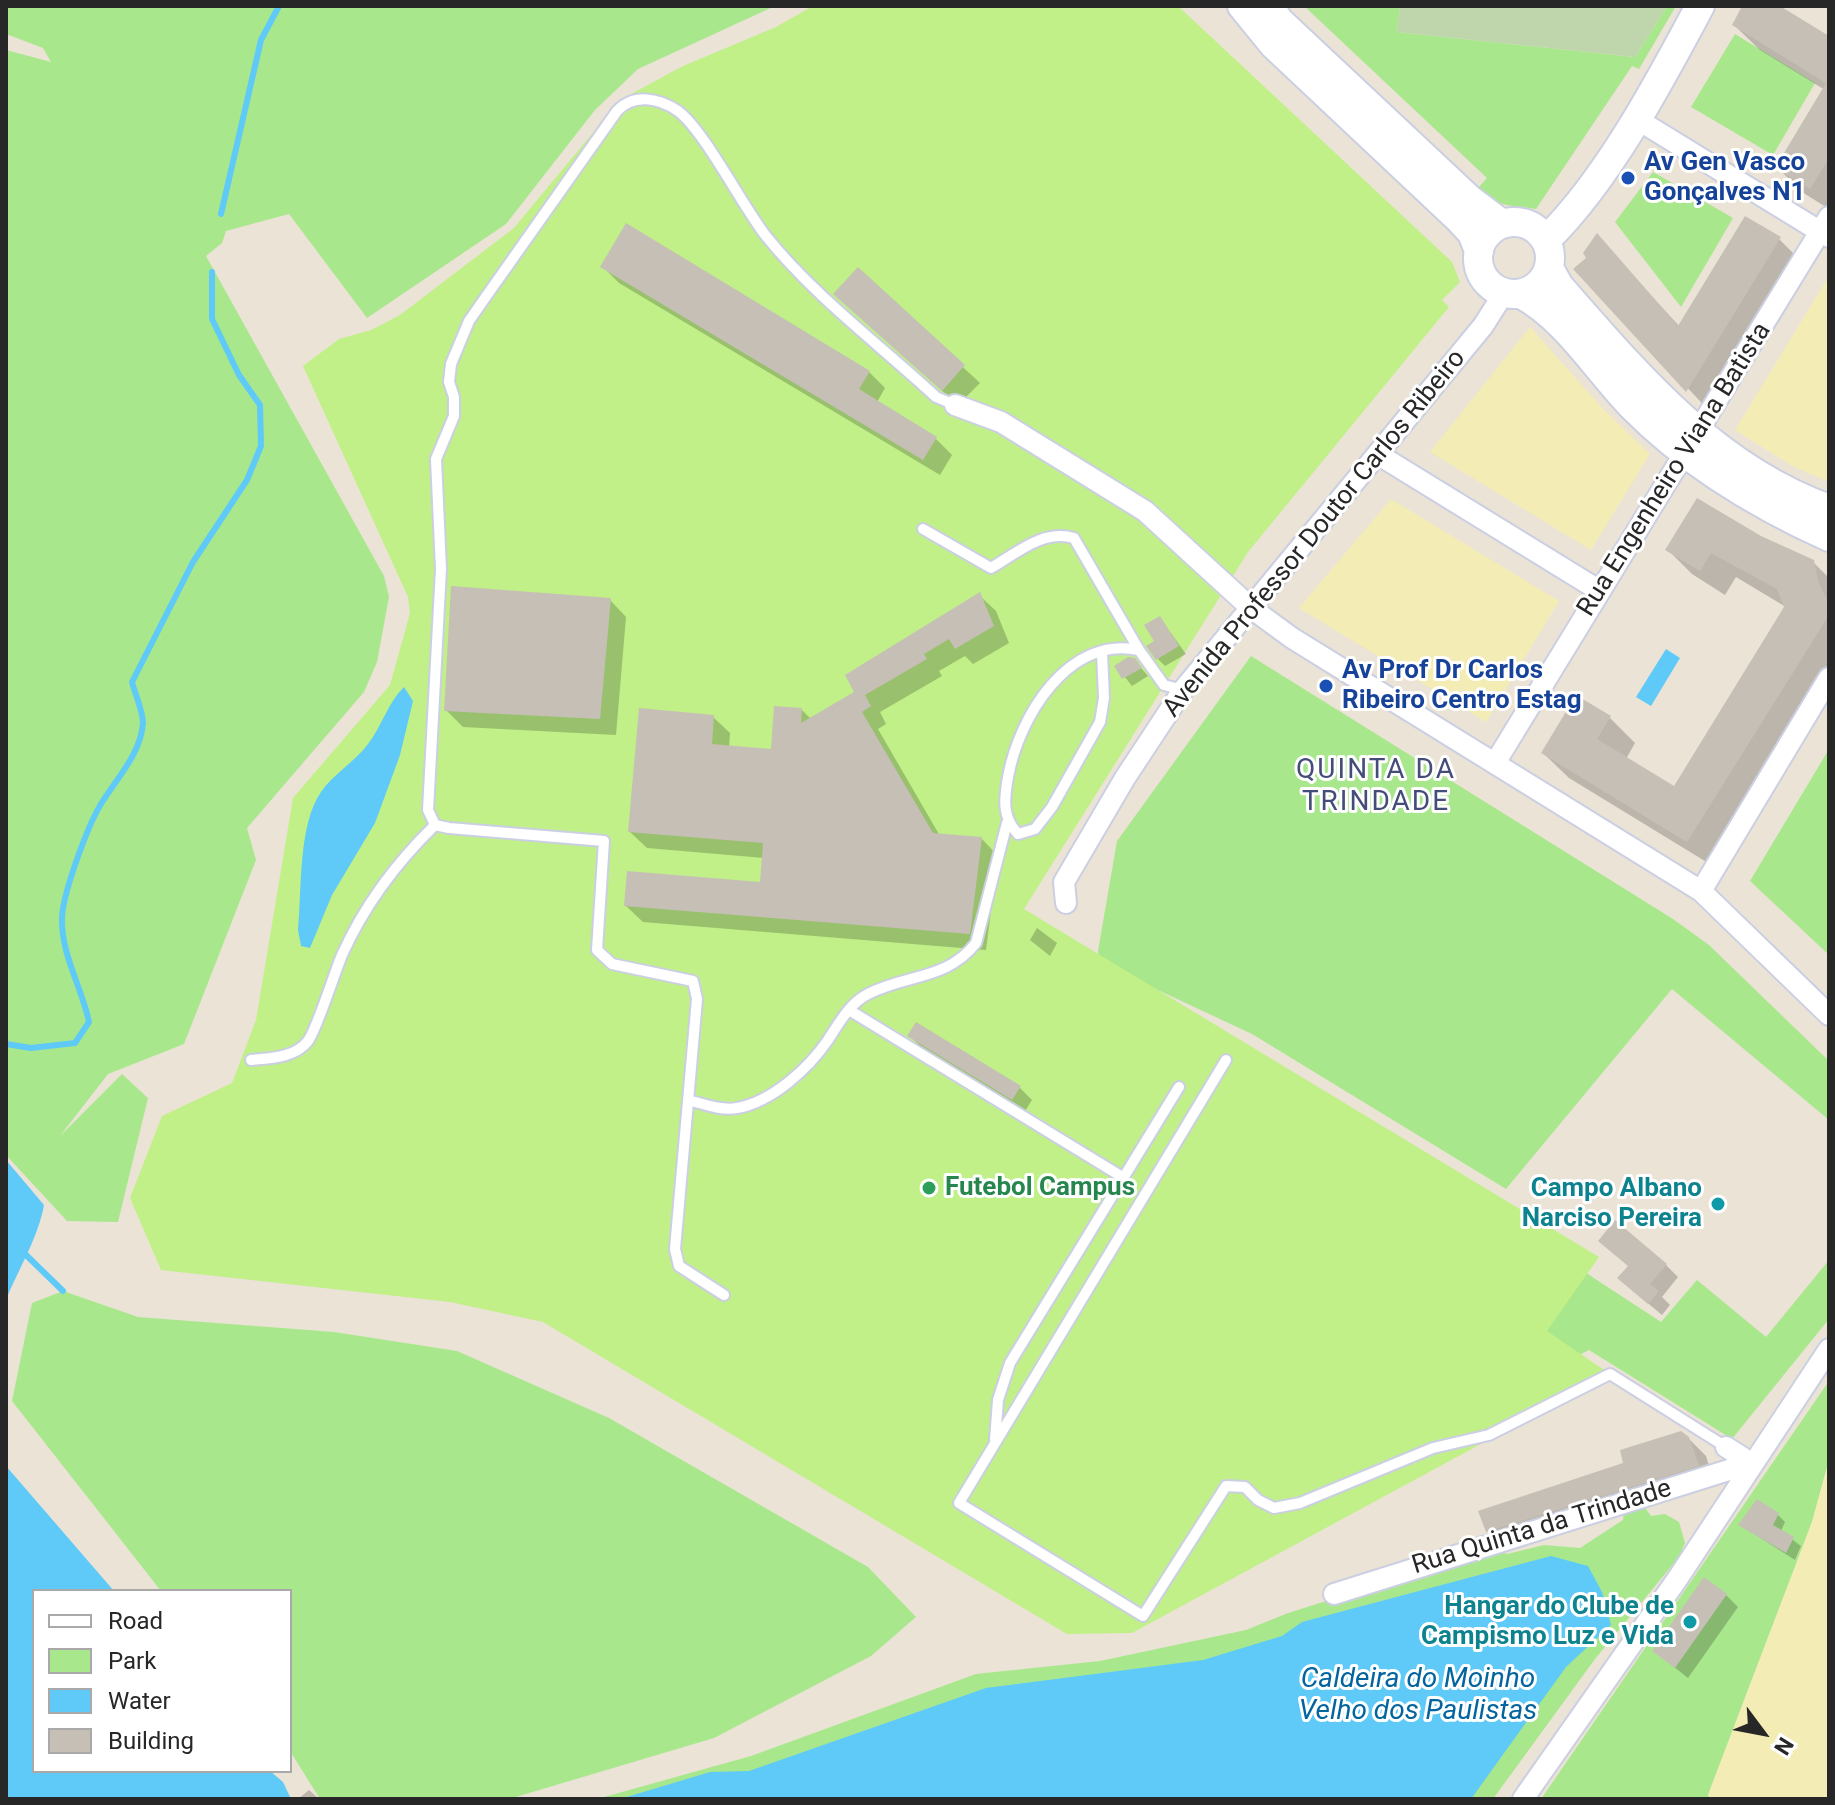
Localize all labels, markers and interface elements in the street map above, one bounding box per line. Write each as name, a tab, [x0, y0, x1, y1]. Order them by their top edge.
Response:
place label: Av Gen Vasco Gonçalves N1	[1644, 147, 1805, 208]
marker: Av Gen Vasco Gonçalves N1	[1619, 169, 1637, 187]
street label: Rua Engenheiro Viana Batista	[1572, 317, 1778, 623]
street label: Avenida Professor Doutor Carlos Ribeiro	[1157, 344, 1473, 724]
place label: Av Prof Dr Carlos Ribeiro Centro Estag	[1342, 655, 1582, 716]
marker: Av Prof Dr Carlos Ribeiro Centro Estag	[1317, 677, 1335, 695]
district label: QUINTA DA TRINDADE	[1296, 754, 1456, 820]
place label: Futebol Campus	[945, 1172, 1135, 1204]
place label: Campo Albano Narciso Pereira	[1522, 1173, 1702, 1234]
marker: Futebol Campus	[920, 1179, 938, 1197]
marker: Campo Albano Narciso Pereira	[1709, 1195, 1727, 1213]
street label: Rua Quinta da Trindade	[1409, 1474, 1675, 1582]
legend	[32, 1589, 292, 1773]
place label: Hangar do Clube de Campismo Luz e Vida	[1421, 1591, 1674, 1652]
text: Road	[108, 1607, 163, 1635]
marker: Hangar do Clube de Campismo Luz e Vida	[1681, 1613, 1699, 1631]
text: Park	[108, 1647, 156, 1675]
water label: Caldeira do Moinho Velho dos Paulistas	[1299, 1663, 1537, 1729]
text: Water	[108, 1687, 171, 1715]
north arrow	[1723, 1693, 1803, 1773]
text: Building	[108, 1727, 194, 1755]
text: N	[1769, 1733, 1798, 1759]

